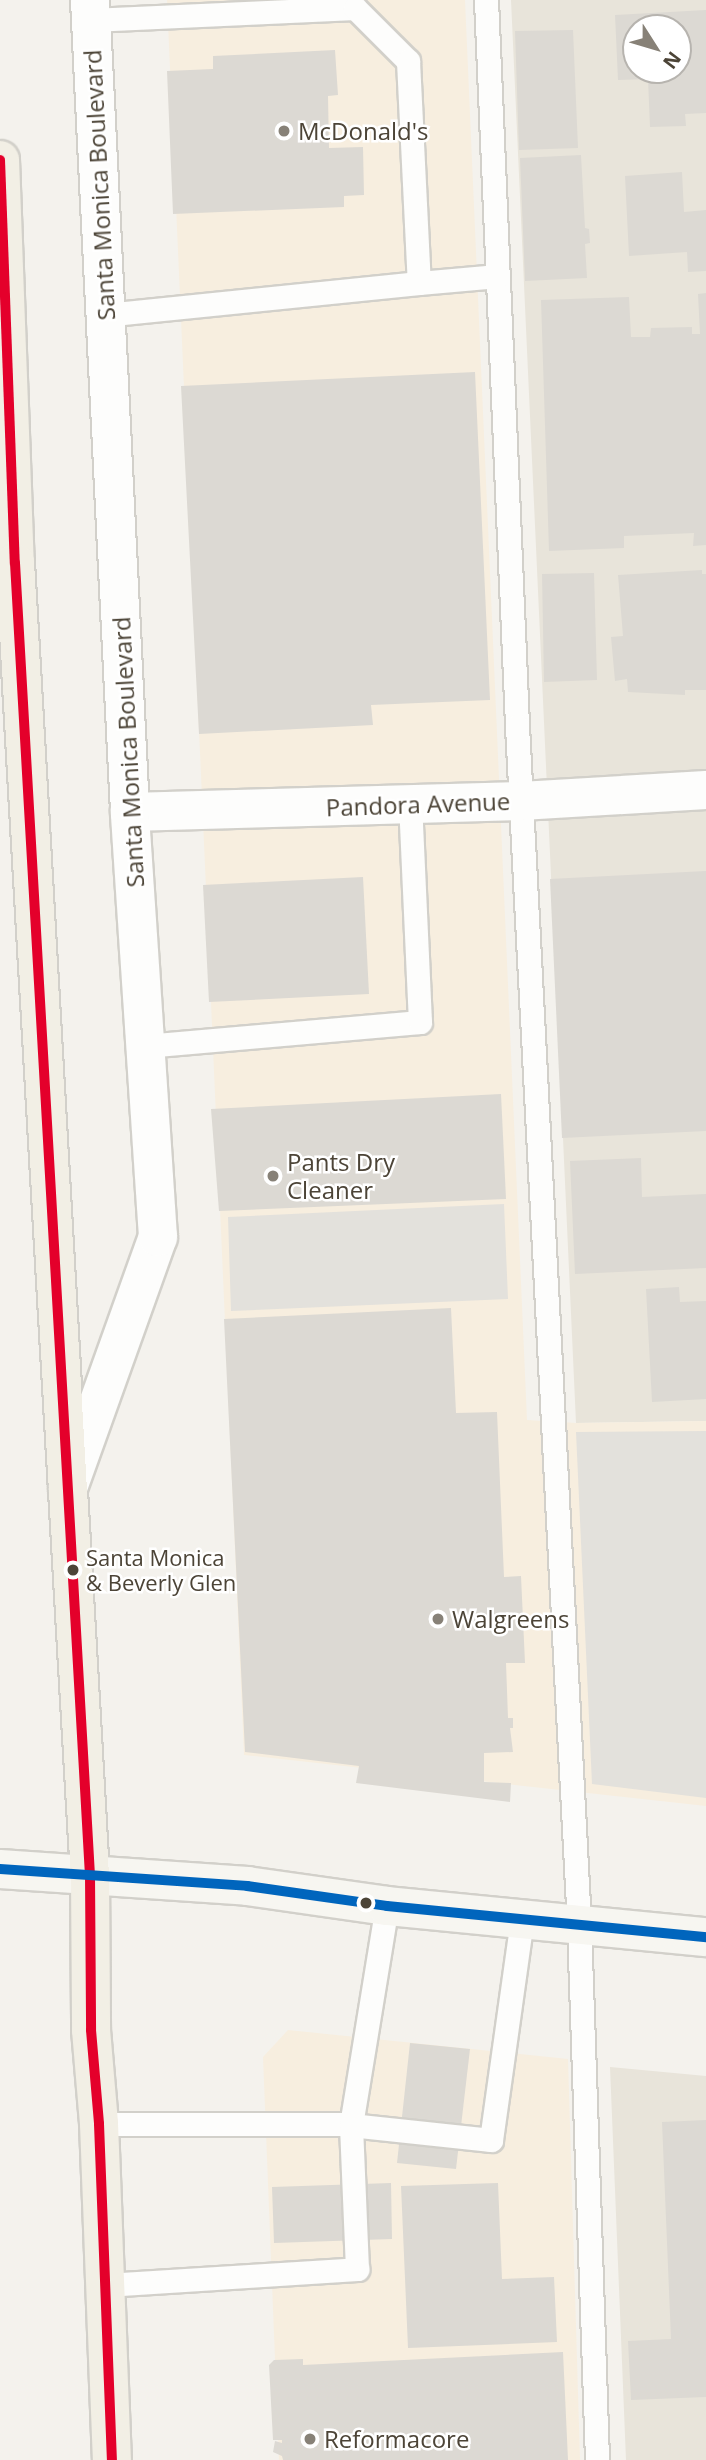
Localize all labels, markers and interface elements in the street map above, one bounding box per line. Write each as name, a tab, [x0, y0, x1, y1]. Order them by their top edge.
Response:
north arrow	[622, 14, 692, 84]
text: N	[657, 46, 687, 74]
street label: Santa Monica Boulevard	[78, 49, 120, 321]
place label: McDonald's	[298, 117, 428, 145]
marker: McDonald's	[276, 123, 292, 139]
street label: Santa Monica Boulevard	[107, 616, 149, 888]
street label: Pandora Avenue	[325, 786, 511, 822]
place label: Pants Dry Cleaner	[287, 1148, 395, 1204]
marker: Pants Dry Cleaner	[265, 1168, 281, 1184]
place label: Santa Monica & Beverly Glen	[86, 1544, 236, 1596]
marker: Santa Monica & Beverly Glen	[66, 1563, 80, 1577]
place label: Walgreens	[452, 1605, 570, 1633]
marker: Walgreens	[430, 1611, 446, 1627]
unlabelled marker	[359, 1896, 373, 1910]
place label: Reformacore	[324, 2425, 469, 2453]
marker: Reformacore	[302, 2431, 318, 2447]

